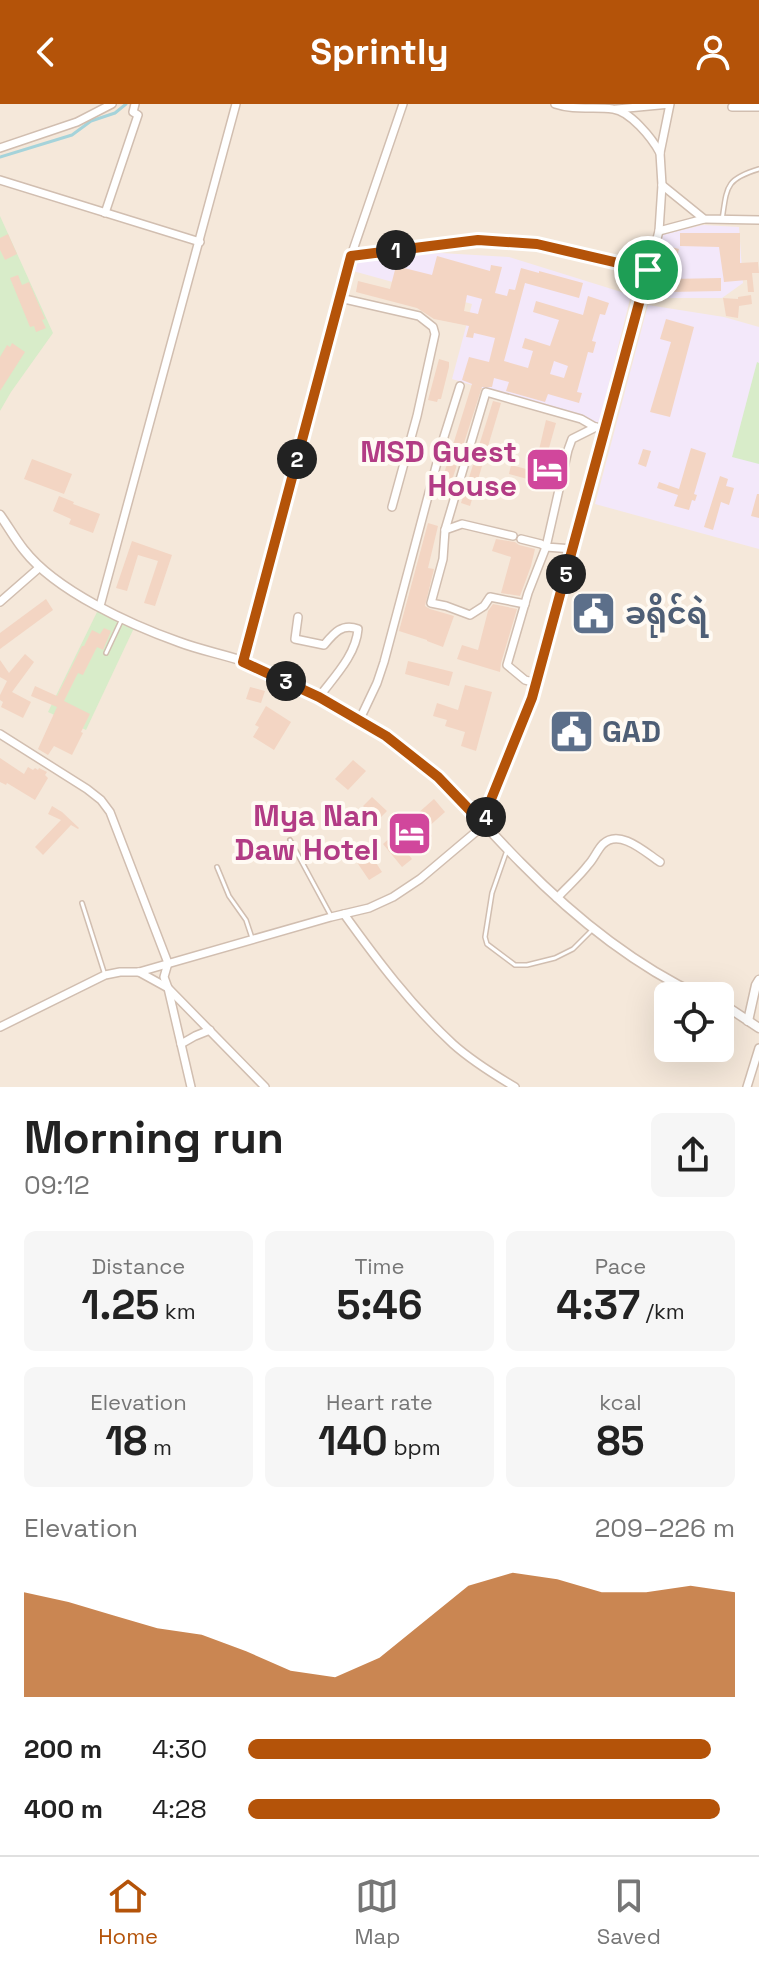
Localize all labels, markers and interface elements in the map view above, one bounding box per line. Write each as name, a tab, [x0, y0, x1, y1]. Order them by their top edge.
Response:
text: Sprintly	[310, 29, 449, 75]
icon: back	[24, 30, 68, 74]
icon: person	[691, 30, 735, 74]
pin: 1	[376, 230, 416, 270]
text: 1	[391, 236, 401, 264]
pin	[614, 236, 682, 304]
icon: arrive	[626, 248, 670, 292]
place label: MSD Guest House	[360, 432, 517, 505]
pin: 2	[277, 439, 317, 479]
text: 2	[290, 445, 304, 473]
hotel icon: MSD Guest House	[524, 445, 572, 493]
pin: 5	[546, 554, 586, 594]
text: 5	[559, 560, 573, 588]
public building icon: ခရိုင်ရဲ	[570, 590, 618, 638]
place label: ခရိုင်ရဲ	[625, 593, 709, 638]
pin: 3	[266, 661, 306, 701]
text: 3	[279, 667, 293, 695]
public building icon: GAD	[547, 708, 595, 756]
place label: GAD	[602, 712, 661, 751]
place label: Mya Nan Daw Hotel	[235, 796, 379, 869]
pin: 4	[466, 797, 506, 837]
text: 4	[479, 803, 493, 831]
hotel icon: Mya Nan Daw Hotel	[386, 809, 434, 857]
map controls	[654, 982, 734, 1062]
button: locate	[654, 982, 734, 1062]
text: Morning run	[24, 1110, 284, 1166]
button: share	[651, 1113, 735, 1197]
text: 09:12	[24, 1168, 90, 1202]
text: Distance	[92, 1252, 185, 1280]
text: Time	[354, 1252, 405, 1280]
text: Pace	[595, 1252, 646, 1280]
text: 1.25	[81, 1280, 159, 1331]
text: 5:46	[336, 1280, 423, 1331]
text: 4:37	[556, 1280, 640, 1331]
text: km	[159, 1297, 196, 1325]
text: /km	[640, 1297, 685, 1325]
text: Elevation	[90, 1388, 187, 1416]
text: Heart rate	[326, 1388, 433, 1416]
text: kcal	[599, 1388, 642, 1416]
text: 18	[105, 1416, 147, 1467]
text: 140	[318, 1416, 388, 1467]
text: 85	[597, 1416, 645, 1467]
text: m	[147, 1433, 172, 1461]
text: bpm	[388, 1433, 441, 1461]
text: Elevation	[24, 1511, 138, 1545]
text: 209–226 m	[595, 1511, 735, 1545]
text: 200 m	[24, 1732, 102, 1766]
text: 4:30	[152, 1732, 207, 1766]
text: 400 m	[24, 1792, 103, 1826]
text: 4:28	[152, 1792, 207, 1826]
tab: Home	[98, 1874, 158, 1950]
tab: Map	[354, 1874, 400, 1950]
tab: Saved	[597, 1874, 661, 1950]

